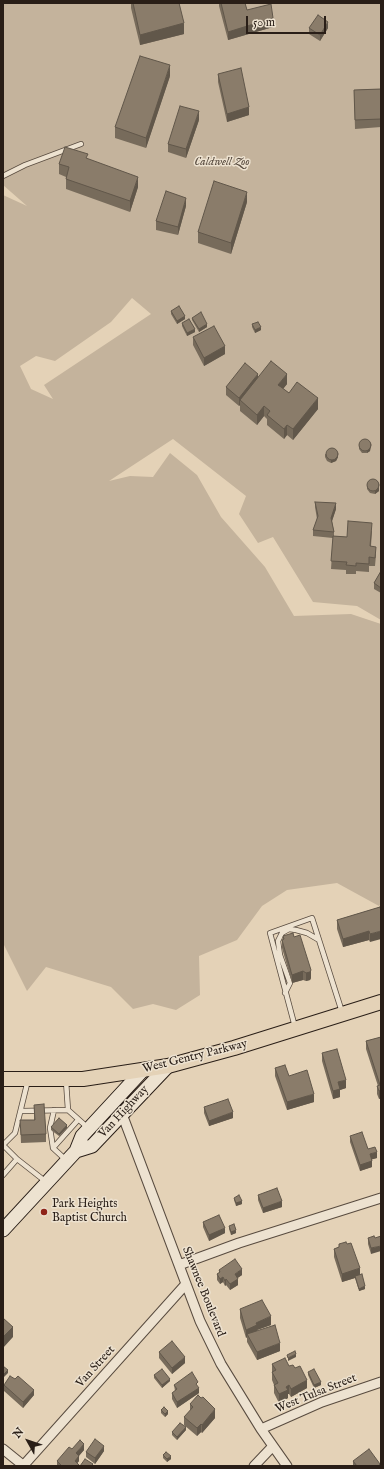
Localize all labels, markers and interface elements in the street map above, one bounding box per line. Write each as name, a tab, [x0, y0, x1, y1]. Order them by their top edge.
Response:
scale bar	[248, 8, 328, 34]
text: 50 m	[253, 15, 275, 30]
park label: Caldwell Zoo	[194, 156, 250, 170]
street label: West Gentry Parkway	[141, 1037, 249, 1077]
street label: Van Highway	[96, 1083, 152, 1141]
place label: Park Heights Baptist Church	[52, 1198, 127, 1226]
marker: Park Heights Baptist Church	[39, 1207, 49, 1217]
street label: Shawnee Boulevard	[178, 1245, 228, 1339]
street label: Van Street	[74, 1343, 118, 1391]
street label: West Tulsa Street	[273, 1371, 359, 1417]
north arrow	[8, 1421, 48, 1461]
text: N	[10, 1425, 27, 1441]

